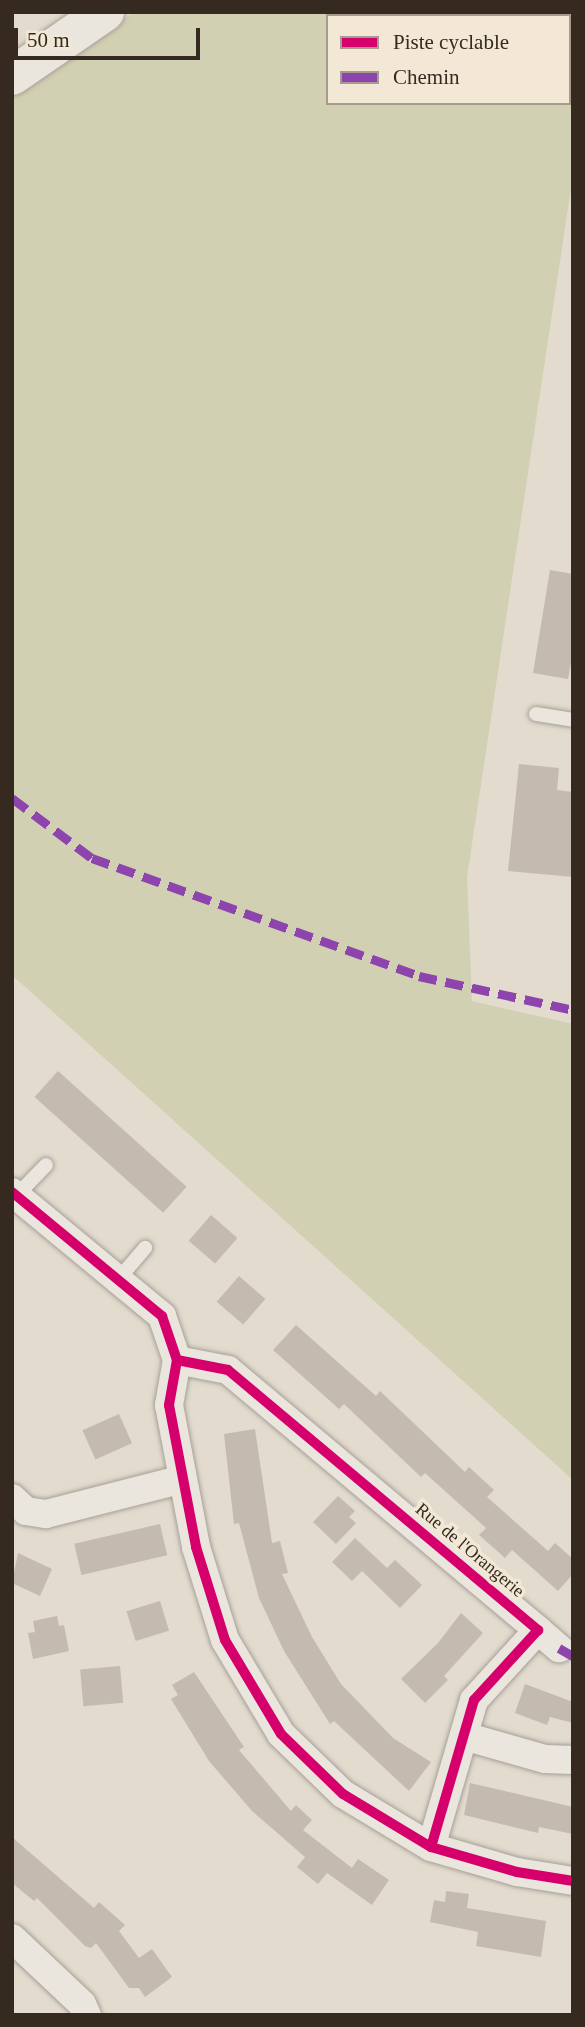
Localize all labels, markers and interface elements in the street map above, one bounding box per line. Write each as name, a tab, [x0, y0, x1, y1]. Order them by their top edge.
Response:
scale bar	[18, 14, 203, 58]
legend	[326, 14, 571, 105]
text: 50 m	[27, 28, 70, 52]
text: Piste cyclable	[393, 30, 509, 54]
text: Chemin	[393, 65, 460, 89]
street label: Rue de l'Orangerie	[411, 1498, 529, 1602]

